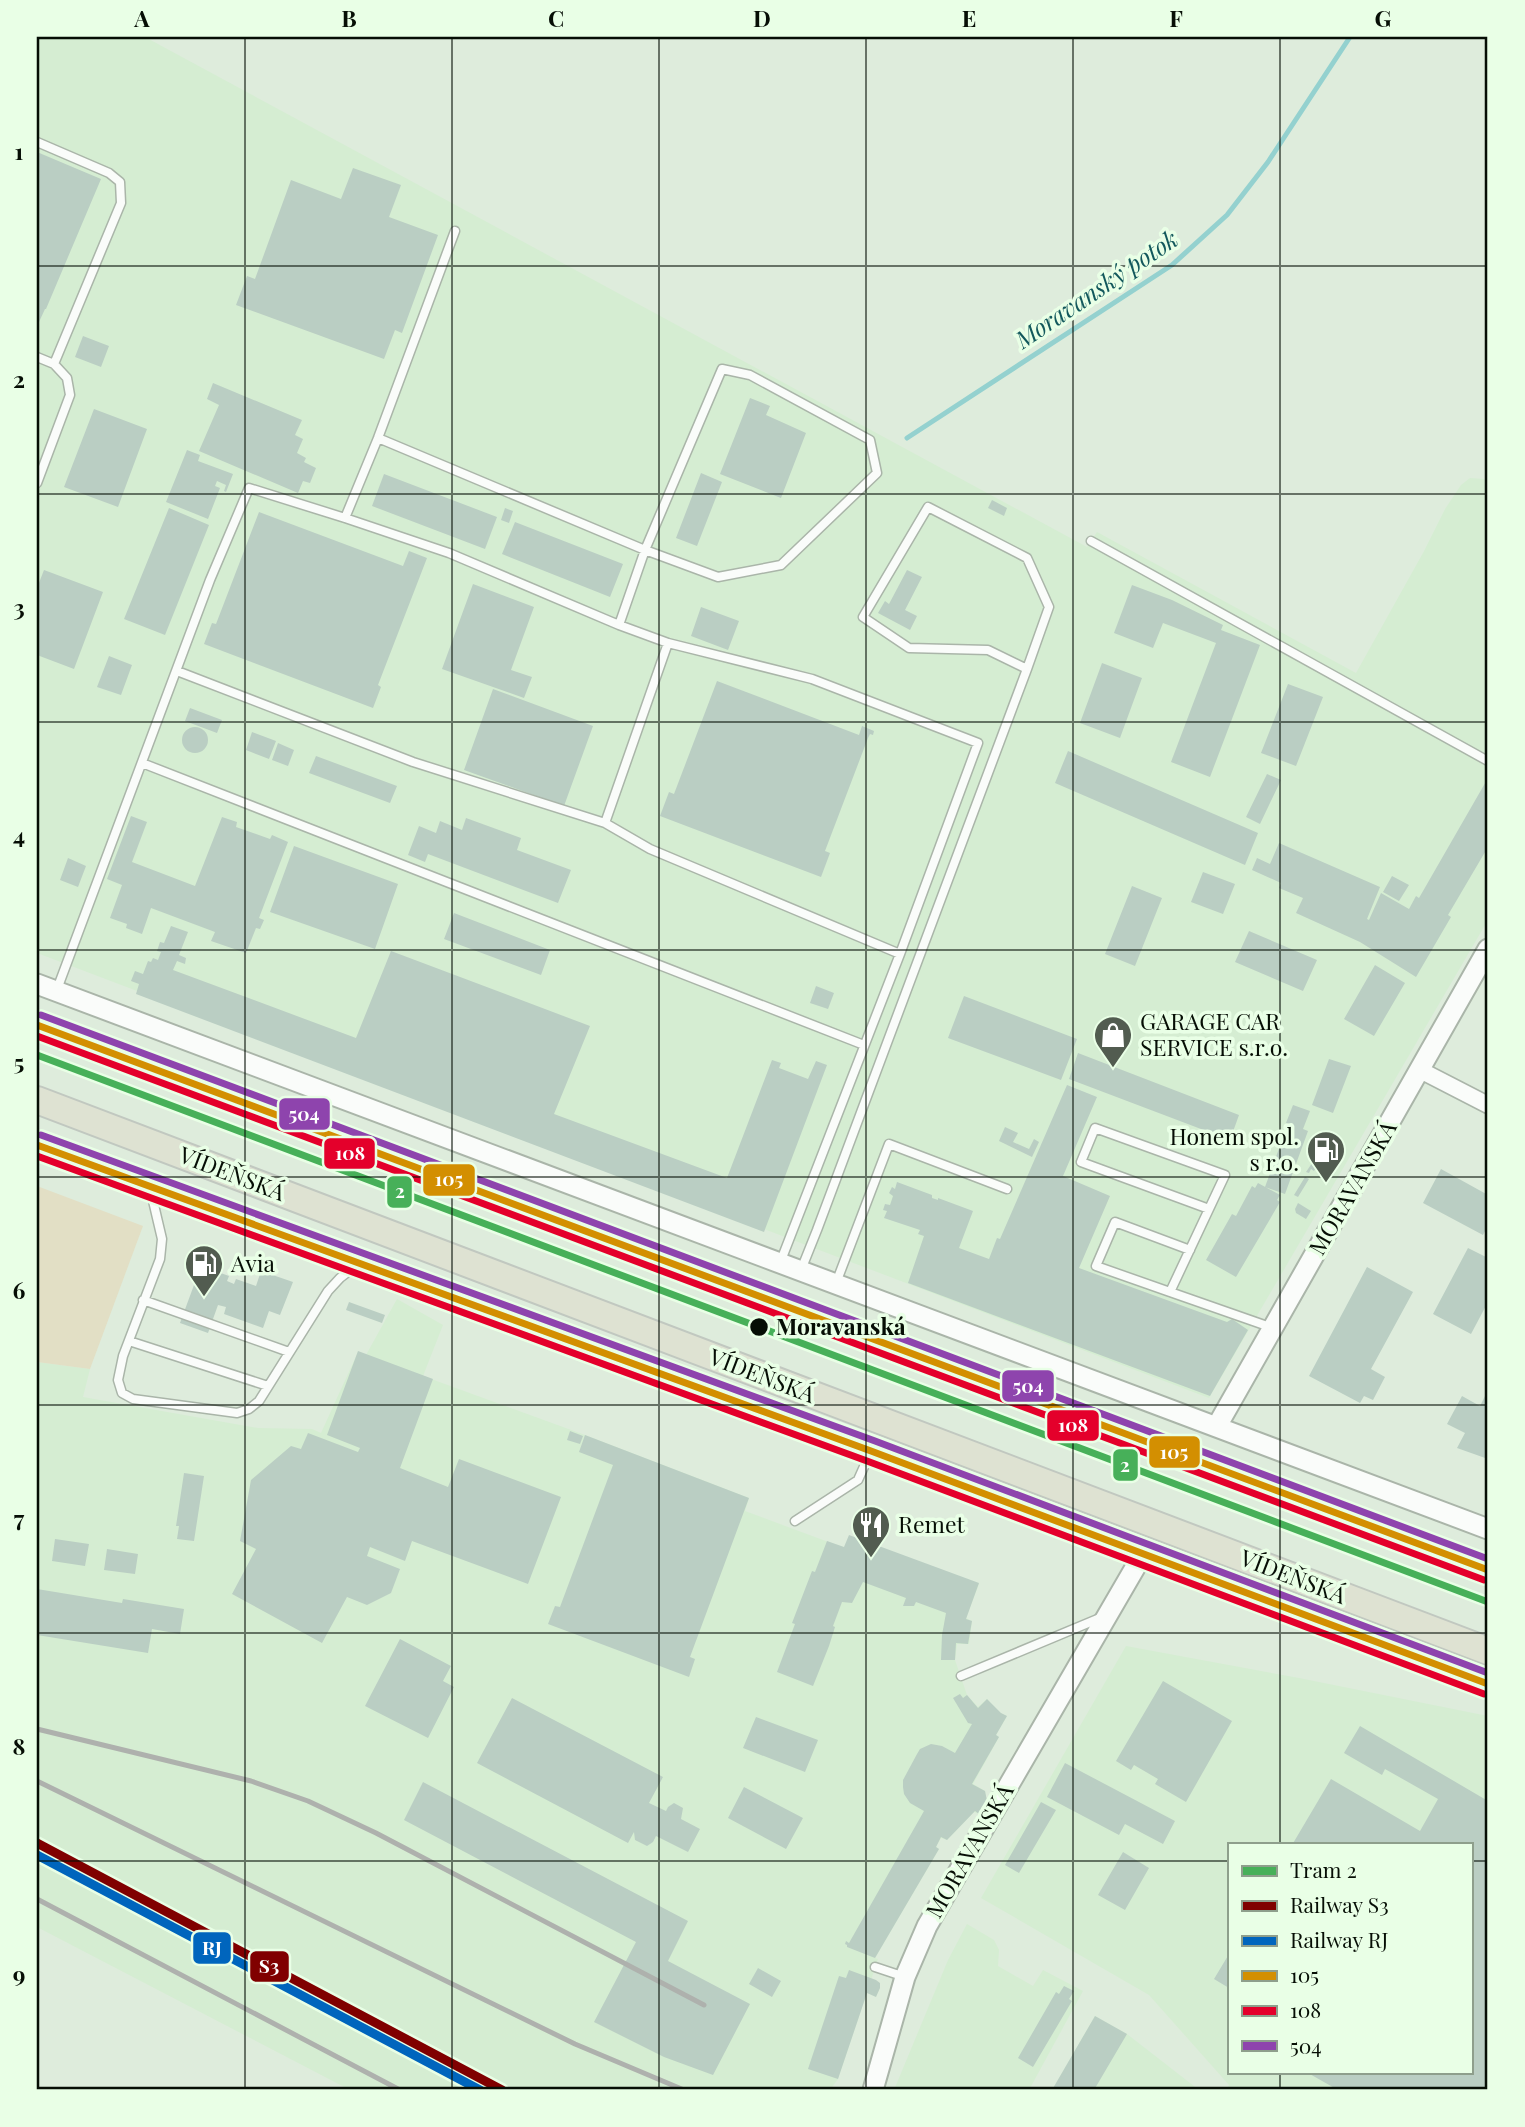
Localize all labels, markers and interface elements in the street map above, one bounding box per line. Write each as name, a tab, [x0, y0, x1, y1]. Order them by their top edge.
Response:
text: A	[133, 2, 150, 33]
text: B	[341, 2, 357, 33]
text: C	[548, 2, 564, 33]
text: D	[753, 2, 771, 33]
text: E	[962, 2, 976, 33]
text: F	[1169, 2, 1183, 33]
text: G	[1375, 2, 1392, 33]
text: 1	[15, 135, 24, 166]
water label: Moravanský potok	[1007, 222, 1183, 355]
text: 2	[13, 363, 25, 394]
text: 3	[13, 591, 25, 622]
text: 4	[13, 819, 25, 850]
place label: GARAGE CAR SERVICE s.r.o.	[1140, 1005, 1288, 1062]
shop icon: GARAGE CAR SERVICE s.r.o.	[1092, 1014, 1134, 1069]
text: 5	[14, 1046, 24, 1077]
line badge: 504	[278, 1097, 331, 1131]
text: 504	[289, 1100, 319, 1126]
street label: MORAVANSKÁ	[1301, 1114, 1403, 1260]
place label: Honem spol. s r.o.	[1169, 1120, 1299, 1177]
fuel station icon: Honem spol. s r.o.	[1305, 1129, 1347, 1184]
line badge: 108	[323, 1137, 376, 1170]
street label: VÍDEŇSKÁ	[174, 1138, 290, 1207]
text: 108	[335, 1139, 365, 1165]
line badge: 105	[422, 1163, 476, 1197]
text: 105	[435, 1165, 463, 1191]
line badge: 2	[386, 1175, 413, 1209]
text: 2	[395, 1177, 405, 1203]
fuel station icon: Avia	[183, 1243, 225, 1298]
place label: Avia	[230, 1247, 275, 1278]
text: 6	[13, 1274, 26, 1305]
place label: Moravanská	[776, 1310, 906, 1341]
marker: Moravanská	[748, 1316, 770, 1338]
street label: VÍDEŇSKÁ	[704, 1340, 820, 1409]
line badge: 504	[1001, 1369, 1055, 1403]
text: 504	[1013, 1372, 1043, 1398]
line badge: 108	[1046, 1409, 1100, 1442]
text: 108	[1058, 1411, 1088, 1437]
line badge: 105	[1148, 1435, 1201, 1469]
text: 105	[1160, 1438, 1188, 1464]
line badge: 2	[1112, 1448, 1139, 1482]
text: 2	[1120, 1451, 1130, 1477]
text: 7	[14, 1502, 25, 1533]
restaurant icon: Remet	[850, 1504, 892, 1559]
place label: Remet	[898, 1508, 966, 1539]
street label: VÍDEŇSKÁ	[1235, 1541, 1351, 1610]
text: 8	[13, 1730, 25, 1761]
street label: MORAVANSKÁ	[918, 1777, 1020, 1923]
legend	[1228, 1843, 1472, 2074]
text: Tram 2	[1290, 1855, 1357, 1883]
text: Railway S3	[1290, 1890, 1389, 1918]
text: Railway RJ	[1290, 1925, 1388, 1953]
line badge: RJ	[192, 1931, 232, 1965]
text: RJ	[202, 1934, 222, 1960]
line badge: S3	[249, 1950, 290, 1983]
text: S3	[259, 1952, 279, 1978]
text: 9	[13, 1958, 25, 1989]
text: 105	[1290, 1960, 1319, 1988]
text: 108	[1290, 1995, 1321, 2023]
text: 504	[1290, 2031, 1322, 2059]

